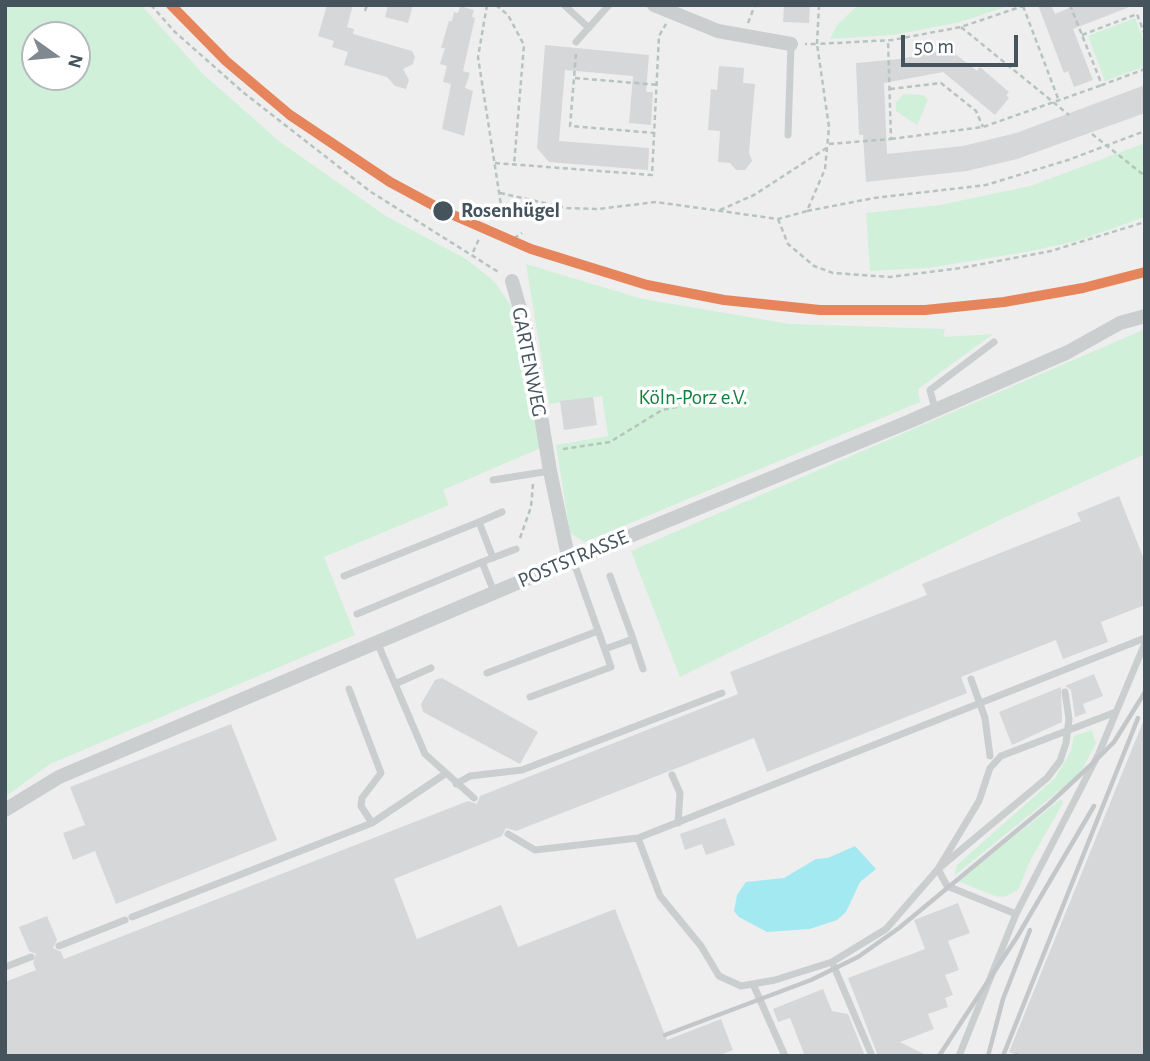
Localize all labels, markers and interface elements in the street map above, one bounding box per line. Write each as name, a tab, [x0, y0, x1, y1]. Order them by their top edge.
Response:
north arrow	[21, 21, 91, 91]
scale bar	[905, 21, 1022, 65]
text: 50 m	[914, 36, 954, 57]
text: N	[64, 52, 86, 70]
place label: Rosenhügel	[461, 198, 560, 224]
marker: Rosenhügel	[431, 199, 455, 223]
street label: GARTENWEG	[506, 305, 552, 419]
park label: Köln-Porz e.V.	[639, 385, 747, 411]
street label: POSTSTRASSE	[514, 524, 632, 594]

